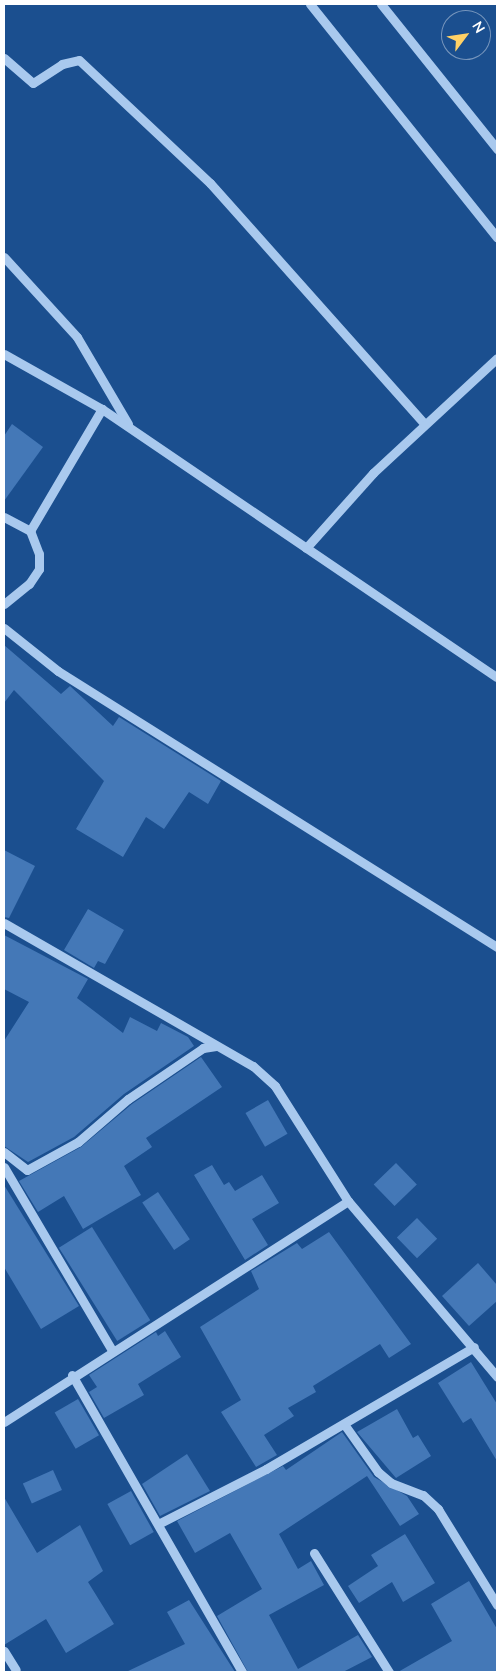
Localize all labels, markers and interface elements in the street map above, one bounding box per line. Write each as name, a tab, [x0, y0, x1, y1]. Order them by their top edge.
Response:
north arrow	[441, 10, 491, 60]
text: N	[468, 18, 489, 37]

